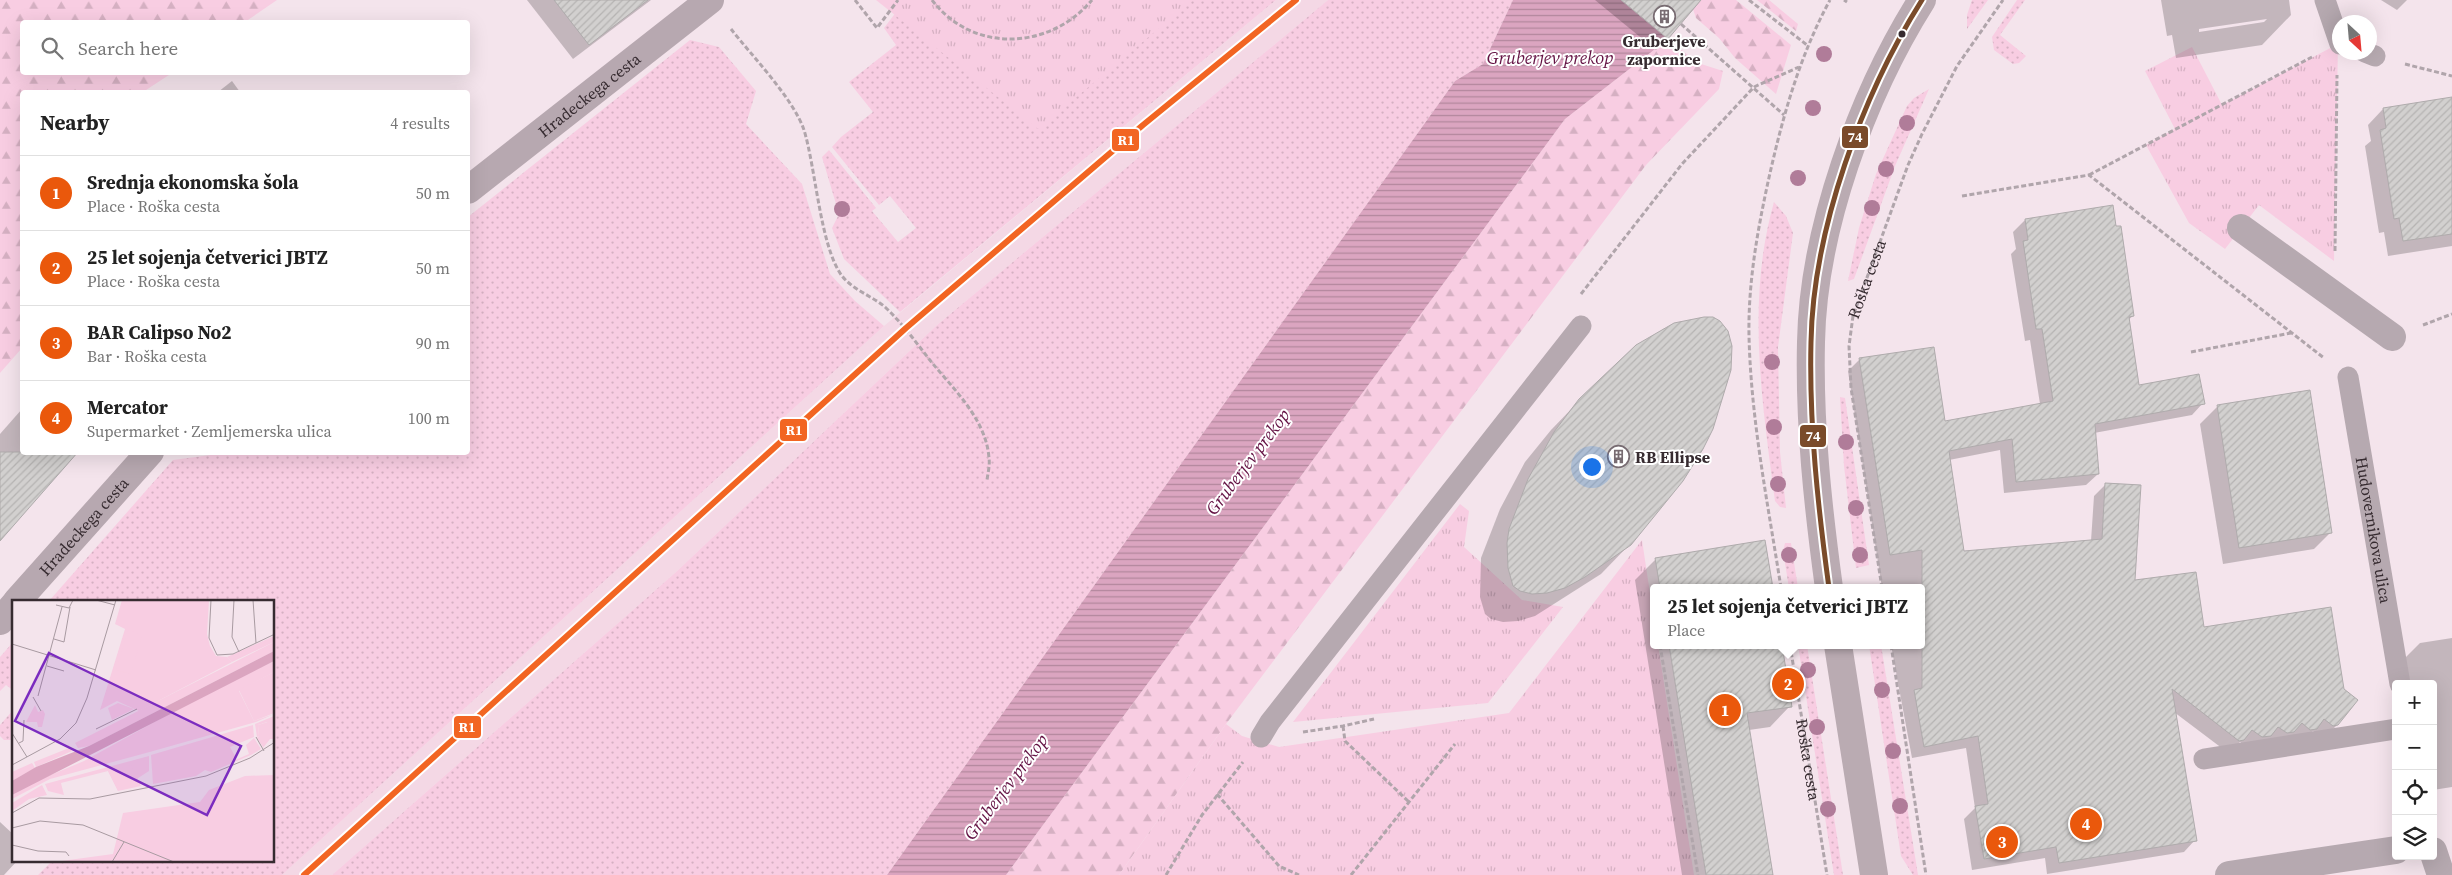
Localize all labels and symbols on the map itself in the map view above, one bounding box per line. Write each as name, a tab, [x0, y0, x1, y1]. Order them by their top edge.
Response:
building icon: Gruberjeve zapornice	[1652, 5, 1676, 29]
north arrow	[2332, 15, 2377, 60]
unlabelled marker	[1897, 29, 1907, 39]
place label: Gruberjeve zapornice	[1622, 30, 1706, 70]
water label: Gruberjev prekop	[1487, 45, 1613, 70]
street label: Hradeckega cesta	[533, 47, 646, 142]
line badge: 74	[1841, 125, 1869, 149]
text: 74	[1847, 127, 1863, 147]
line badge: R1	[1111, 128, 1140, 152]
text: R1	[1117, 130, 1135, 150]
street label: Roška cesta	[1842, 236, 1891, 322]
water label: Gruberjev prekop	[1200, 404, 1296, 520]
line badge: R1	[779, 418, 808, 442]
text: R1	[785, 420, 803, 440]
line badge: 74	[1799, 424, 1827, 448]
text: 74	[1805, 426, 1821, 446]
building icon: RB Ellipse	[1607, 445, 1631, 469]
place label: RB Ellipse	[1635, 446, 1710, 468]
your location	[1579, 454, 1605, 480]
street label: Hudovernikova ulica	[2351, 455, 2397, 606]
street label: Hradeckega cesta	[34, 472, 134, 580]
inset map	[12, 600, 275, 862]
pin: 2	[1772, 665, 1804, 703]
pin: 1	[1709, 691, 1741, 729]
line badge: R1	[453, 715, 482, 739]
text: R1	[458, 717, 476, 737]
street label: Roška cesta	[1791, 717, 1826, 803]
water label: Gruberjev prekop	[958, 729, 1054, 845]
pin: 4	[2070, 805, 2102, 843]
pin: 3	[1986, 823, 2018, 861]

